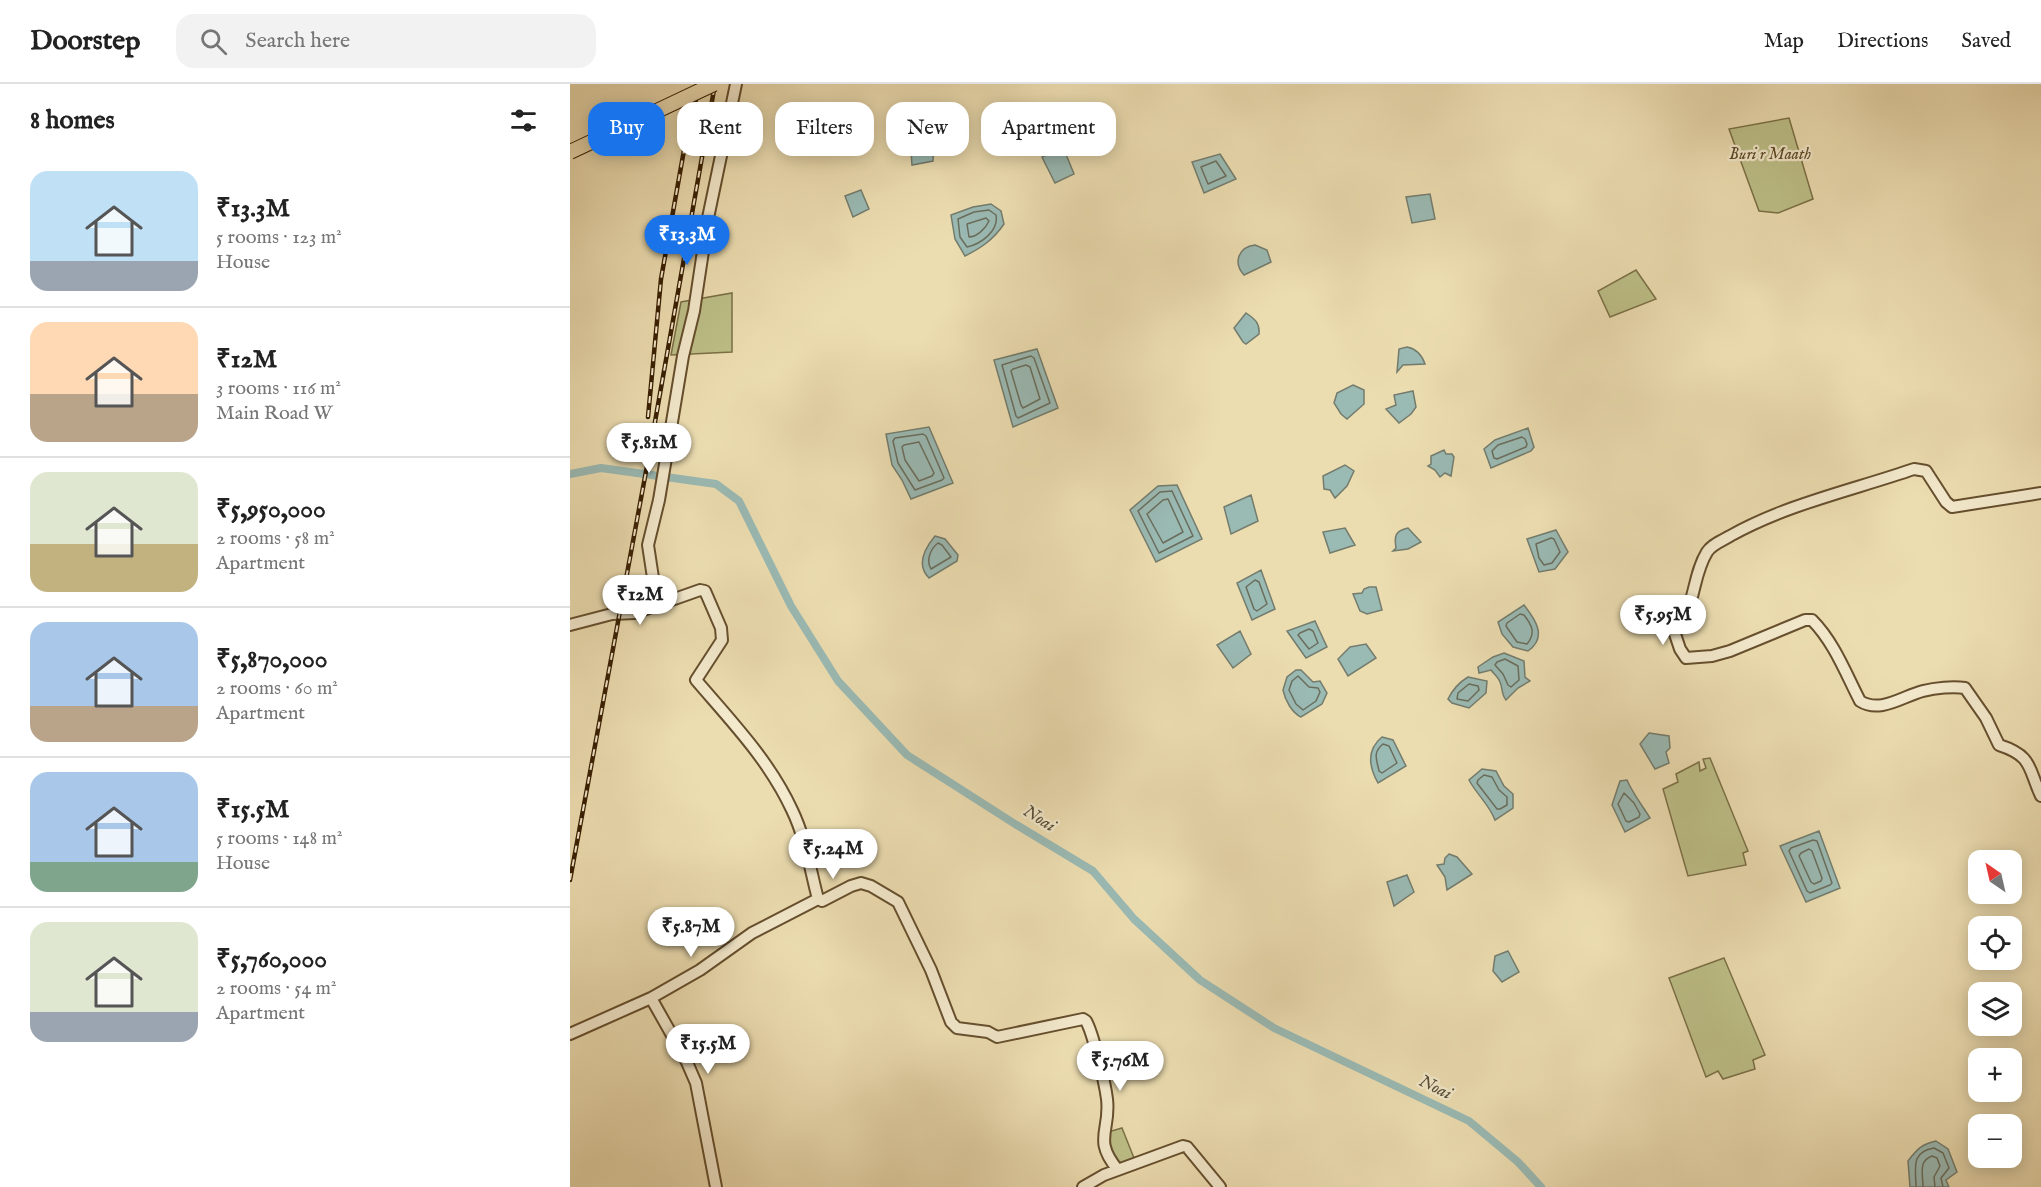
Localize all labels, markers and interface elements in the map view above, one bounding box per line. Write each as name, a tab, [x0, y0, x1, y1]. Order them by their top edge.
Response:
search box	[176, 14, 596, 68]
text: Doorstep	[30, 24, 140, 59]
icon: search	[197, 25, 230, 58]
text: Search here	[245, 27, 350, 55]
text: Map	[1764, 28, 1804, 55]
text: Directions	[1837, 28, 1928, 55]
text: Saved	[1961, 28, 2011, 55]
chip: Buy	[588, 102, 665, 156]
chip: Rent	[677, 102, 763, 156]
chip: Filters	[775, 102, 874, 156]
chip: New	[886, 102, 969, 156]
chip: Apartment	[981, 102, 1116, 156]
text: 8 homes	[30, 104, 115, 137]
icon: filters	[507, 104, 540, 137]
park label: Buri r Maath	[1729, 145, 1811, 165]
text: ₹13.3M	[216, 192, 290, 225]
icon: home	[78, 195, 150, 267]
pin: ₹13.3M	[638, 215, 736, 266]
text: ₹13.3M	[659, 222, 715, 247]
text: 5 rooms · 123 m²	[216, 225, 342, 250]
text: House	[216, 250, 270, 275]
text: ₹12M	[216, 343, 277, 376]
icon: home	[78, 346, 150, 418]
text: 3 rooms · 116 m²	[216, 376, 341, 401]
text: Main Road W	[216, 401, 332, 426]
pin: ₹5.81M	[600, 423, 698, 474]
text: ₹5.81M	[620, 430, 678, 455]
text: ₹5,950,000	[216, 493, 326, 526]
icon: home	[78, 496, 150, 568]
text: 2 rooms · 58 m²	[216, 526, 335, 551]
text: Apartment	[216, 551, 305, 576]
pin: ₹12M	[604, 575, 676, 626]
text: ₹12M	[616, 582, 664, 607]
pin: ₹5.95M	[1614, 595, 1712, 646]
text: ₹5.95M	[1634, 602, 1692, 627]
text: ₹5,870,000	[216, 643, 328, 676]
icon: home	[78, 646, 150, 718]
text: 2 rooms · 60 m²	[216, 676, 338, 701]
text: Apartment	[216, 701, 305, 726]
text: ₹15.5M	[216, 793, 289, 826]
icon: home	[78, 796, 150, 868]
water label: Noai	[1018, 800, 1061, 839]
text: 5 rooms · 148 m²	[216, 826, 343, 851]
pin: ₹5.24M	[784, 829, 882, 880]
text: ₹5.24M	[803, 836, 863, 861]
north arrow	[1968, 850, 2022, 904]
map controls	[1968, 850, 2022, 1168]
text: House	[216, 851, 270, 876]
pin: ₹5.87M	[642, 907, 740, 958]
text: ₹5.87M	[662, 914, 720, 939]
button: locate	[1968, 916, 2022, 970]
text: ₹5,760,000	[216, 943, 327, 976]
icon: home	[78, 946, 150, 1018]
text: 2 rooms · 54 m²	[216, 976, 337, 1001]
button: layers	[1968, 982, 2022, 1036]
text: Apartment	[216, 1001, 305, 1026]
pin: ₹15.5M	[659, 1024, 757, 1075]
text: ₹15.5M	[680, 1031, 736, 1056]
pin: ₹5.76M	[1071, 1041, 1169, 1092]
text: ₹5.76M	[1091, 1048, 1149, 1073]
button: +	[1968, 1048, 2022, 1102]
water label: Noai	[1415, 1070, 1457, 1107]
button: −	[1968, 1114, 2022, 1168]

